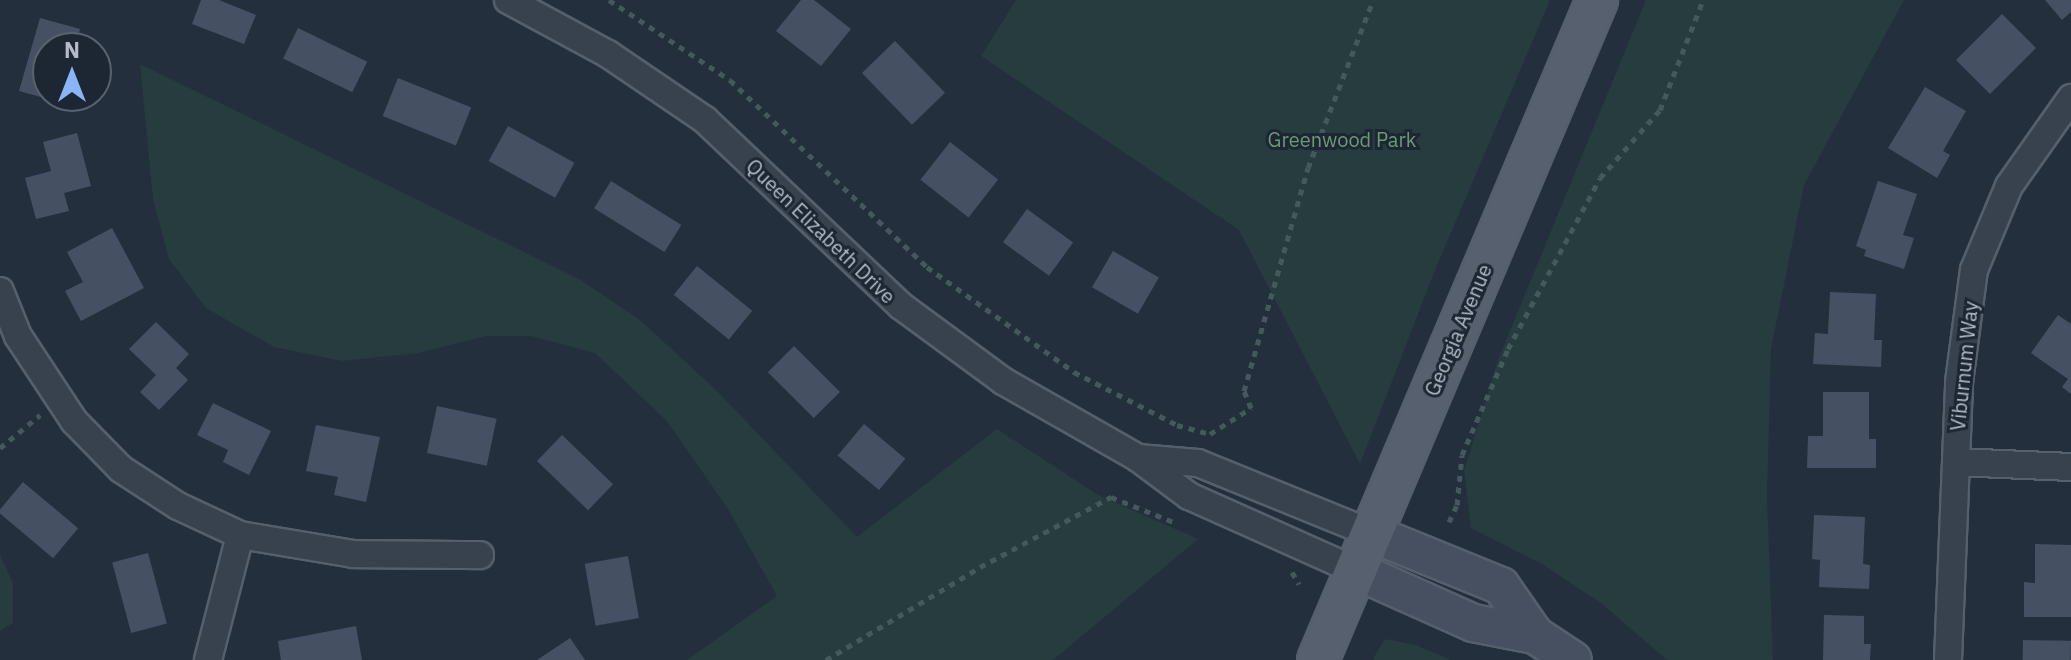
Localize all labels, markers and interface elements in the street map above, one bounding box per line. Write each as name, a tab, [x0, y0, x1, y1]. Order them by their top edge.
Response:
north arrow	[32, 32, 112, 112]
text: N	[64, 35, 80, 64]
park label: Greenwood Park	[1268, 127, 1416, 151]
street label: Queen Elizabeth Drive	[742, 154, 900, 308]
street label: Georgia Avenue	[1419, 261, 1497, 399]
street label: Viburnum Way	[1945, 300, 1983, 432]

